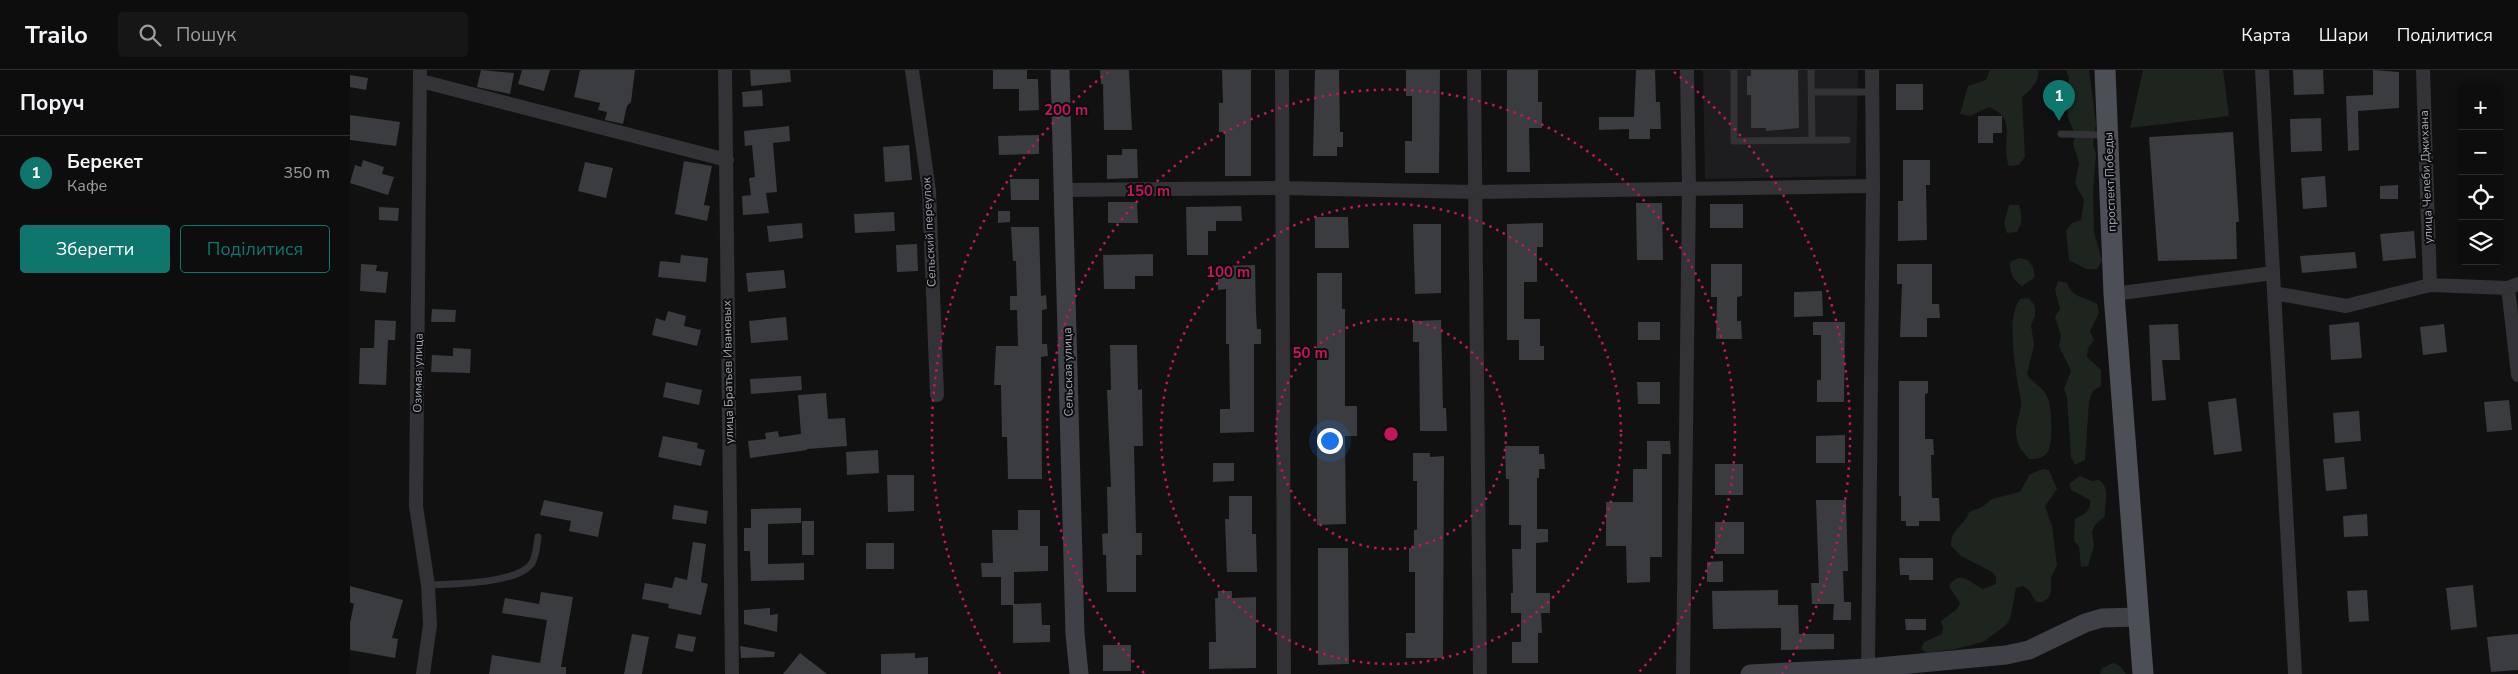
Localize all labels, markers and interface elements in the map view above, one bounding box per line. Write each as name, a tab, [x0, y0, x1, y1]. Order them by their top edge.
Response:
search box	[118, 12, 468, 57]
text: Trailo	[25, 19, 88, 51]
icon: search	[136, 21, 164, 49]
text: Пошук	[176, 22, 236, 48]
text: Карта	[2241, 23, 2291, 47]
text: Шари	[2319, 23, 2369, 47]
text: Поділитися	[2397, 23, 2493, 47]
pin: 1	[2043, 80, 2075, 121]
map controls	[2458, 85, 2503, 265]
button: +	[2458, 85, 2503, 130]
text: Поруч	[20, 89, 85, 117]
text: 200 m	[1044, 100, 1088, 120]
street label: улица Челеби Джихана	[2416, 110, 2436, 244]
button: −	[2458, 130, 2503, 175]
street label: проспект Победы	[2100, 132, 2120, 232]
text: Берекет	[67, 149, 143, 175]
text: 1	[31, 162, 41, 184]
text: 350 m	[283, 162, 330, 184]
text: Кафе	[67, 175, 107, 197]
button: locate	[2458, 175, 2503, 220]
street label: Сельский переулок	[918, 176, 940, 287]
text: 150 m	[1126, 181, 1170, 201]
button: layers	[2458, 220, 2503, 265]
button: Зберегти	[20, 225, 170, 273]
button: Поділитися	[180, 225, 330, 273]
text: 100 m	[1206, 262, 1250, 282]
street label: улица Братьев Ивановых	[719, 300, 737, 444]
street label: Сельская улица	[1059, 327, 1077, 417]
street label: Озимая улица	[409, 333, 427, 413]
text: 50 m	[1292, 343, 1328, 363]
centre of rings	[1382, 425, 1400, 443]
your location	[1317, 428, 1343, 454]

